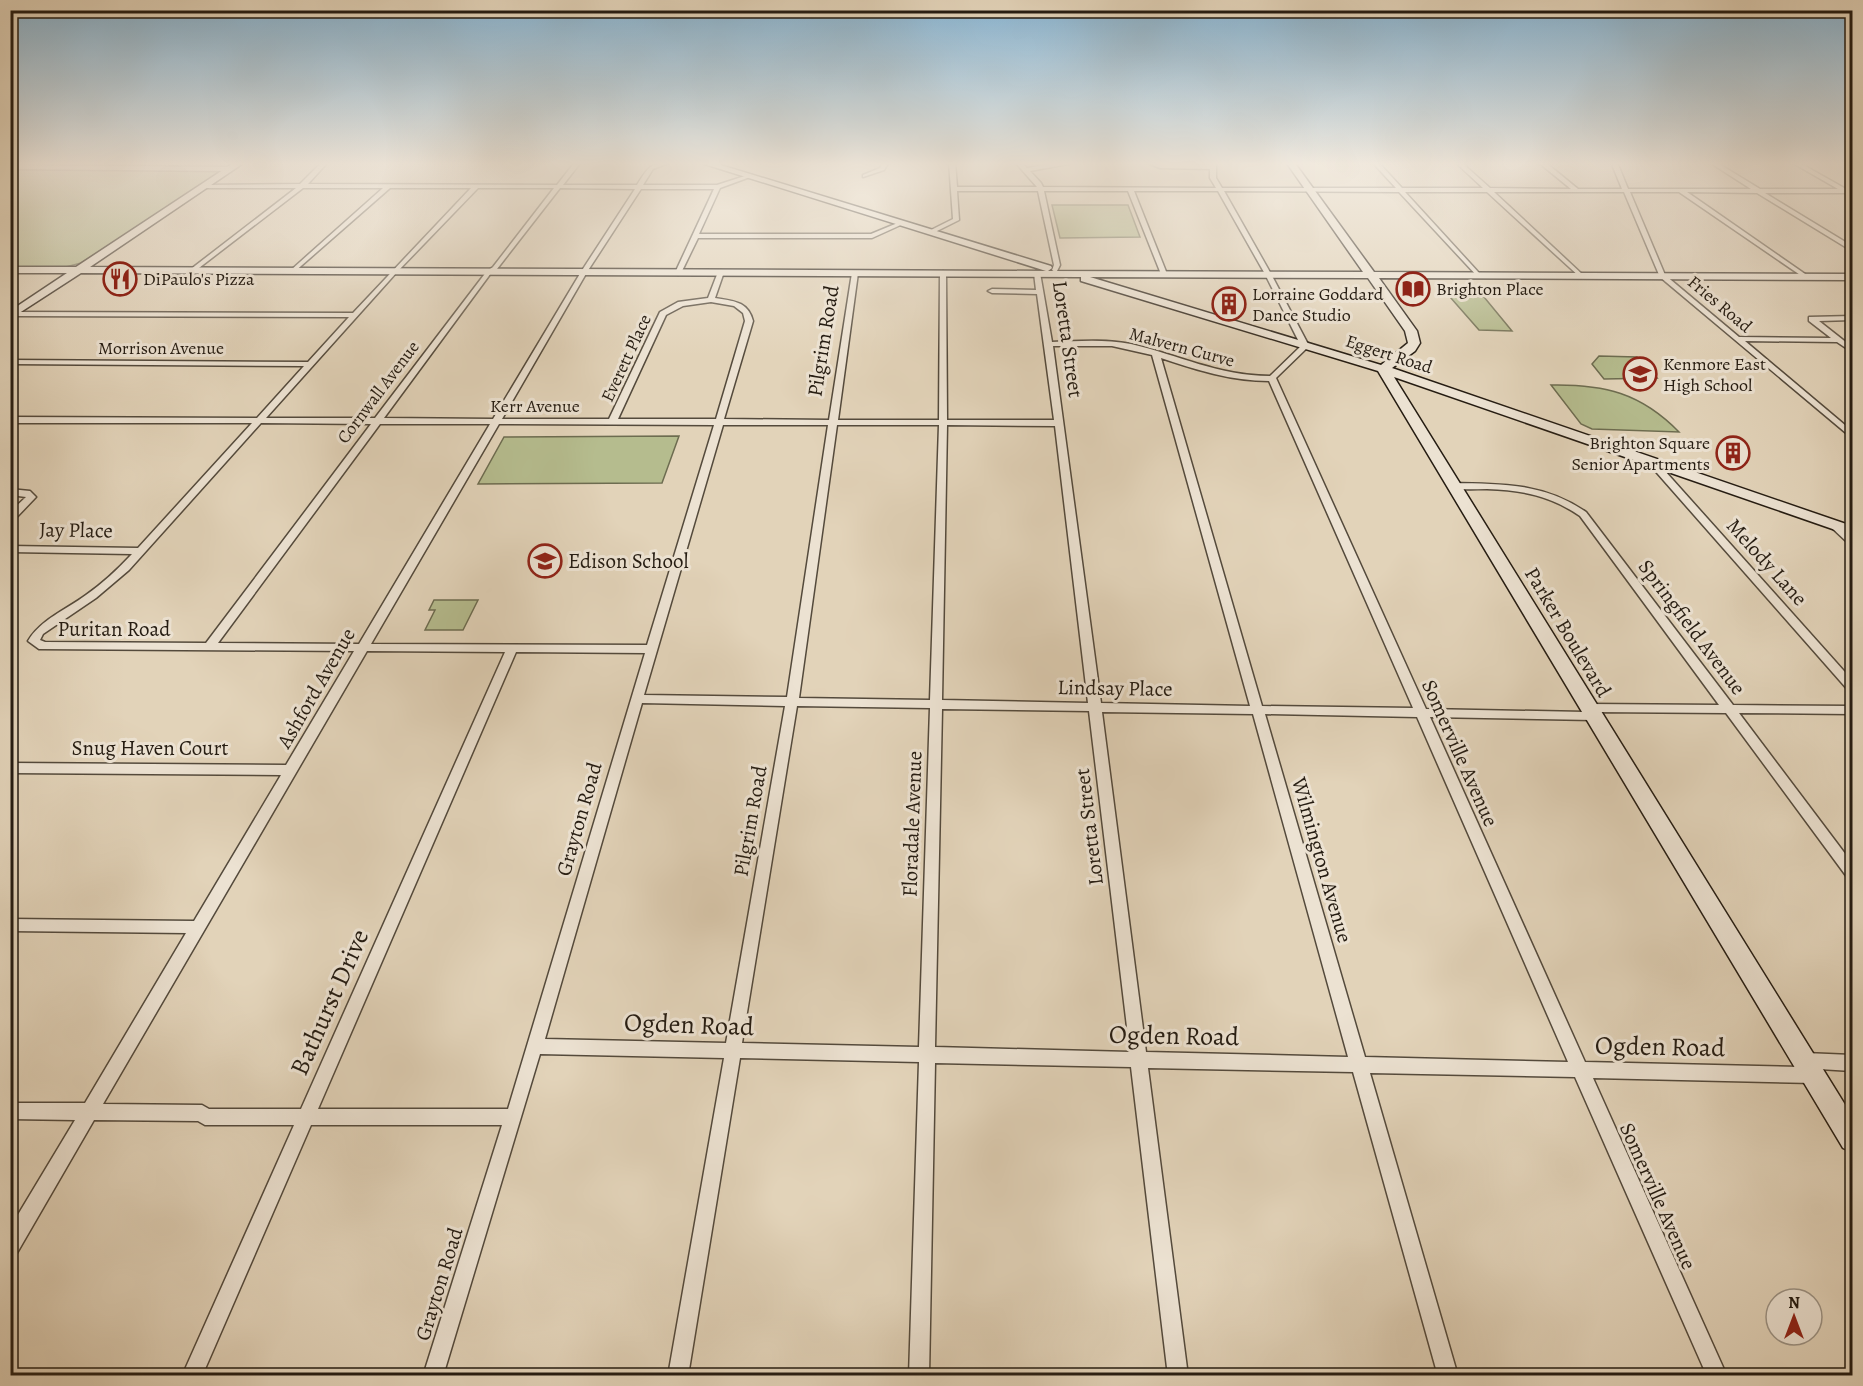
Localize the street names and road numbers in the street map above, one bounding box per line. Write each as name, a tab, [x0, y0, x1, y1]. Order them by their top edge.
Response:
street label: Fries Road	[1683, 270, 1758, 338]
street label: Loretta Street	[1046, 279, 1090, 399]
street label: Pilgrim Road	[800, 283, 846, 399]
street label: Everett Place	[595, 310, 657, 406]
street label: Malvern Curve	[1127, 321, 1237, 373]
street label: Eggert Road	[1343, 329, 1436, 379]
street label: Morrison Avenue	[98, 336, 224, 360]
street label: Cornwall Avenue	[331, 336, 425, 448]
street label: Kerr Avenue	[490, 394, 580, 418]
street label: Melody Lane	[1720, 512, 1814, 612]
street label: Jay Place	[39, 515, 113, 545]
street label: Springfield Avenue	[1632, 554, 1752, 700]
street label: Parker Boulevard	[1518, 562, 1618, 703]
street label: Puritan Road	[57, 615, 171, 643]
street label: Ashford Avenue	[270, 623, 362, 754]
street label: Lindsay Place	[1057, 673, 1173, 703]
street label: Somerville Avenue	[1415, 675, 1505, 831]
street label: Snug Haven Court	[72, 734, 229, 762]
street label: Floradale Avenue	[895, 750, 929, 898]
street label: Grayton Road	[549, 758, 609, 879]
street label: Pilgrim Road	[726, 763, 774, 879]
street label: Loretta Street	[1068, 767, 1110, 887]
street label: Wilmington Avenue	[1285, 773, 1359, 946]
street label: Bathurst Drive	[282, 924, 377, 1081]
street label: Ogden Road	[623, 1005, 755, 1044]
street label: Ogden Road	[1109, 1017, 1239, 1054]
street label: Ogden Road	[1595, 1028, 1725, 1065]
street label: Somerville Avenue	[1613, 1118, 1703, 1274]
street label: Grayton Road	[409, 1223, 470, 1344]

